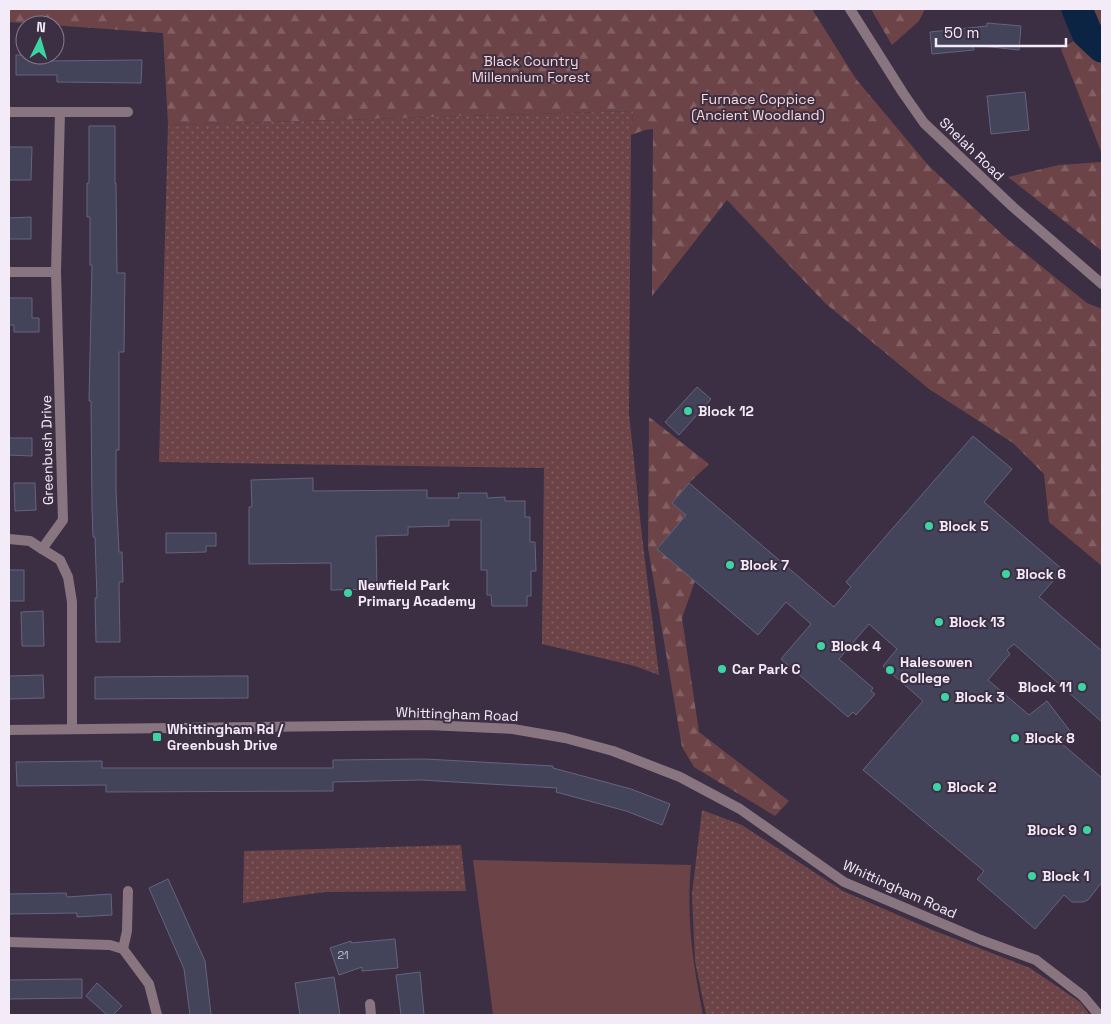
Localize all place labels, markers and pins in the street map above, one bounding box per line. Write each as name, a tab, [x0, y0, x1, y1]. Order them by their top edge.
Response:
place label: Block 12	[698, 402, 754, 420]
marker: Block 12	[682, 405, 694, 417]
place label: Block 5	[939, 517, 989, 535]
marker: Block 5	[923, 520, 935, 532]
place label: Block 7	[740, 556, 789, 574]
marker: Block 7	[724, 559, 736, 571]
place label: Block 6	[1016, 565, 1066, 583]
marker: Block 6	[1000, 568, 1012, 580]
place label: Newfield Park Primary Academy	[358, 576, 476, 610]
marker: Newfield Park Primary Academy	[342, 587, 354, 599]
place label: Block 13	[949, 613, 1005, 631]
marker: Block 13	[933, 616, 945, 628]
place label: Block 4	[831, 637, 881, 655]
marker: Block 4	[815, 640, 827, 652]
place label: Halesowen College	[900, 653, 973, 687]
place label: Car Park C	[732, 660, 801, 678]
marker: Car Park C	[716, 663, 728, 675]
marker: Halesowen College	[884, 664, 896, 676]
place label: Block 11	[1018, 678, 1072, 696]
marker: Block 11	[1076, 681, 1088, 693]
place label: Block 3	[955, 688, 1005, 706]
marker: Block 3	[939, 691, 951, 703]
place label: Whittingham Rd / Greenbush Drive	[167, 720, 284, 754]
place label: Block 8	[1025, 729, 1075, 747]
marker: Whittingham Rd / Greenbush Drive	[151, 731, 163, 743]
marker: Block 8	[1009, 732, 1021, 744]
place label: Block 2	[947, 778, 997, 796]
marker: Block 2	[931, 781, 943, 793]
place label: Block 9	[1027, 821, 1077, 839]
marker: Block 9	[1081, 824, 1093, 836]
place label: Block 1	[1042, 867, 1090, 885]
marker: Block 1	[1026, 870, 1038, 882]

